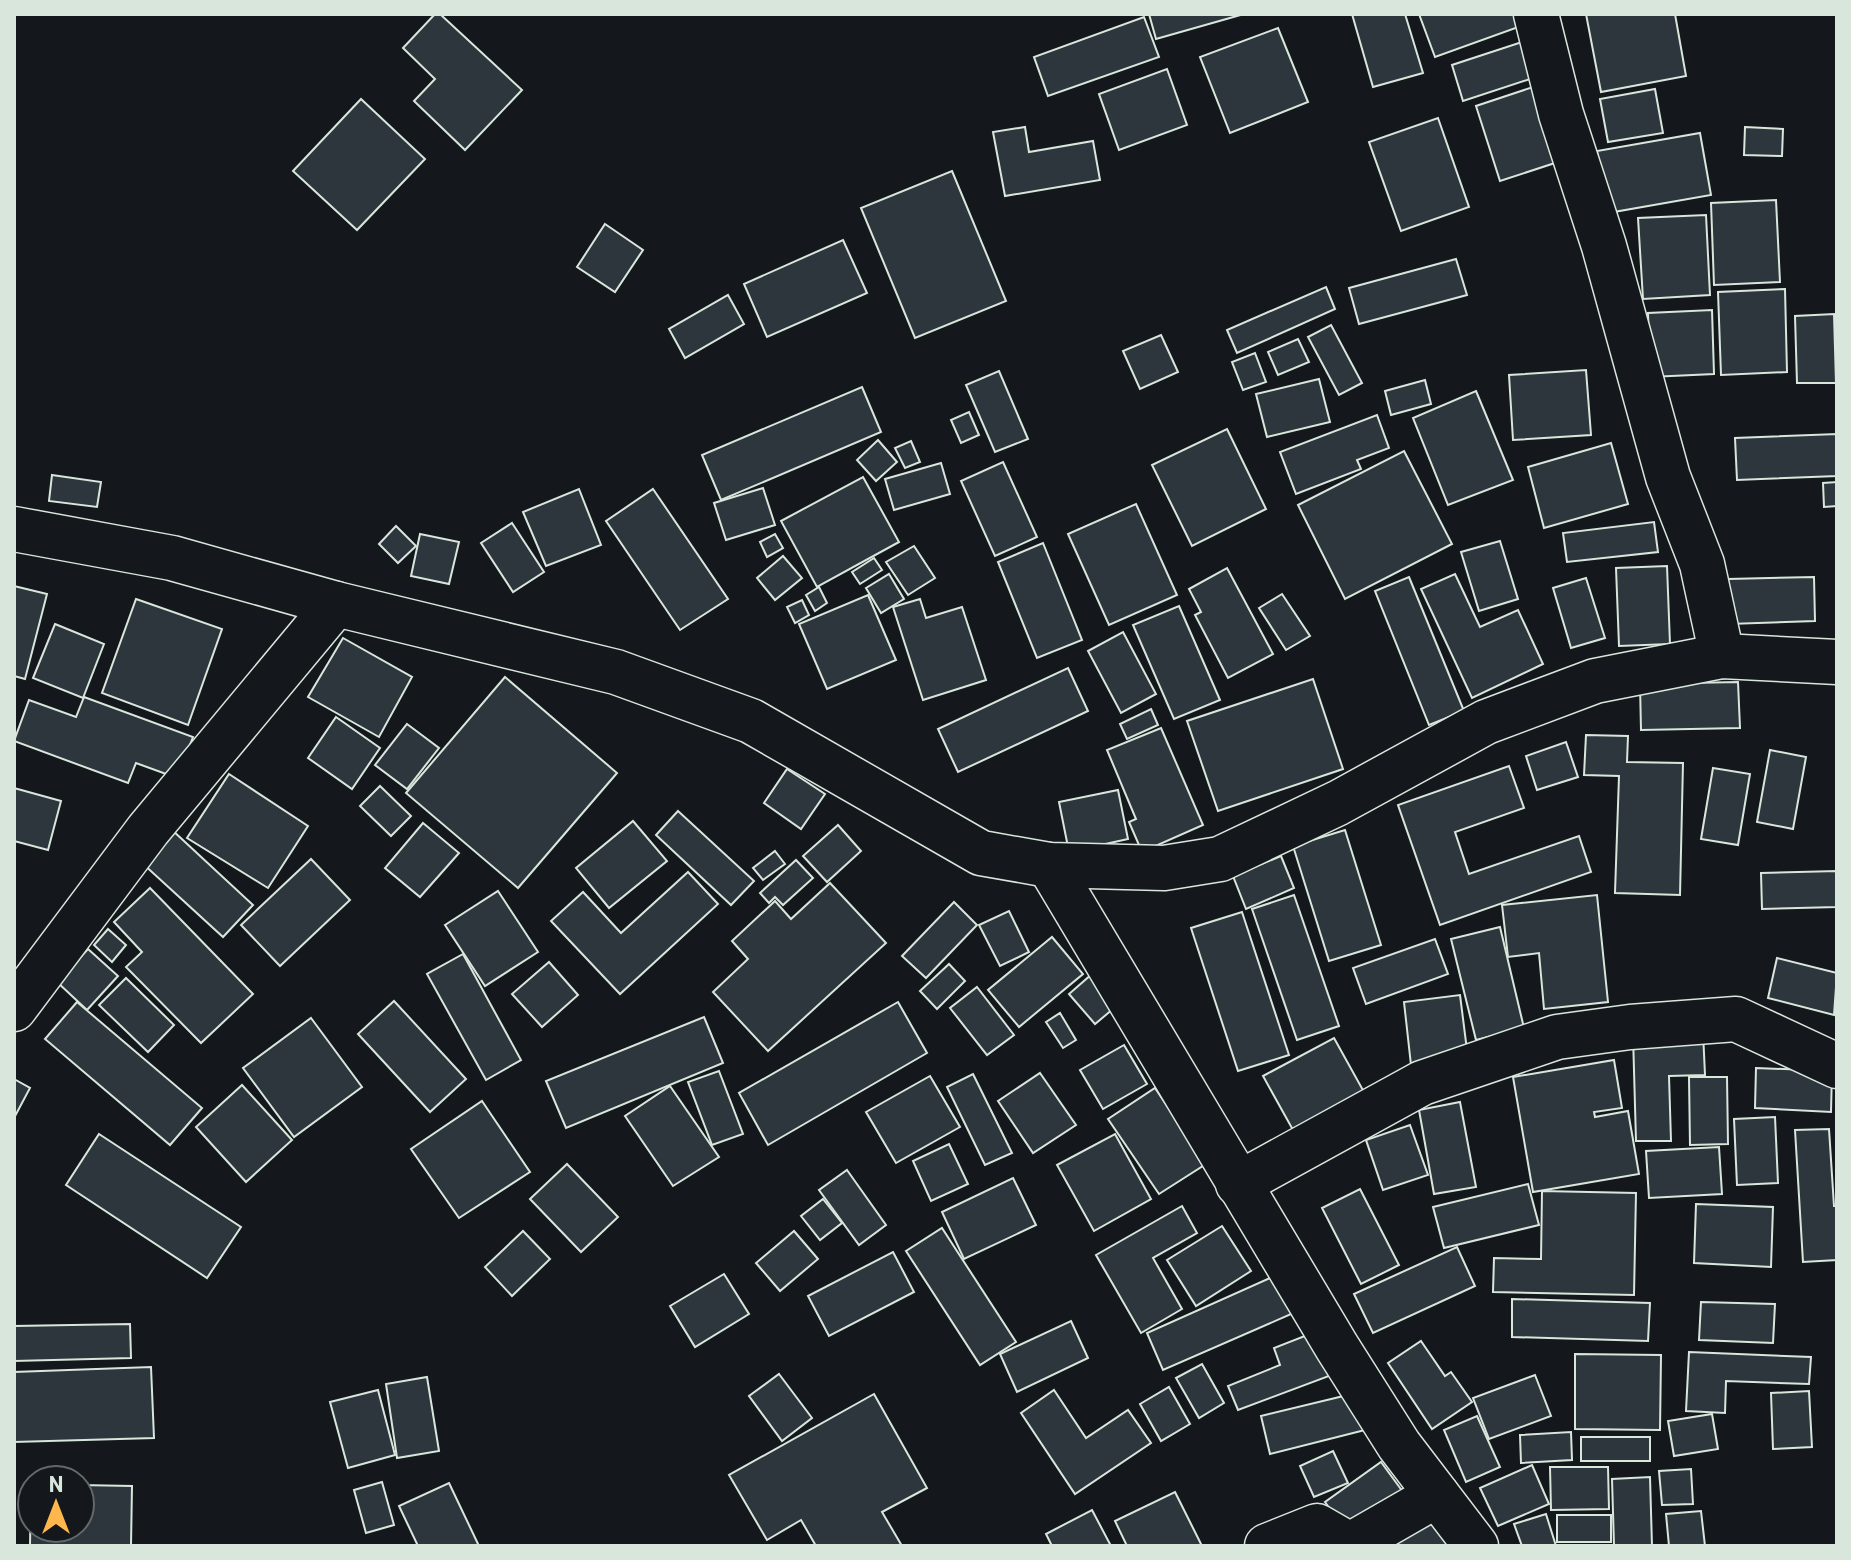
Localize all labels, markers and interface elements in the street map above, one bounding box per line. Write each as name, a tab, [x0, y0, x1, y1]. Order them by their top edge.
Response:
north arrow	[16, 1464, 96, 1544]
text: N	[49, 1470, 63, 1496]

